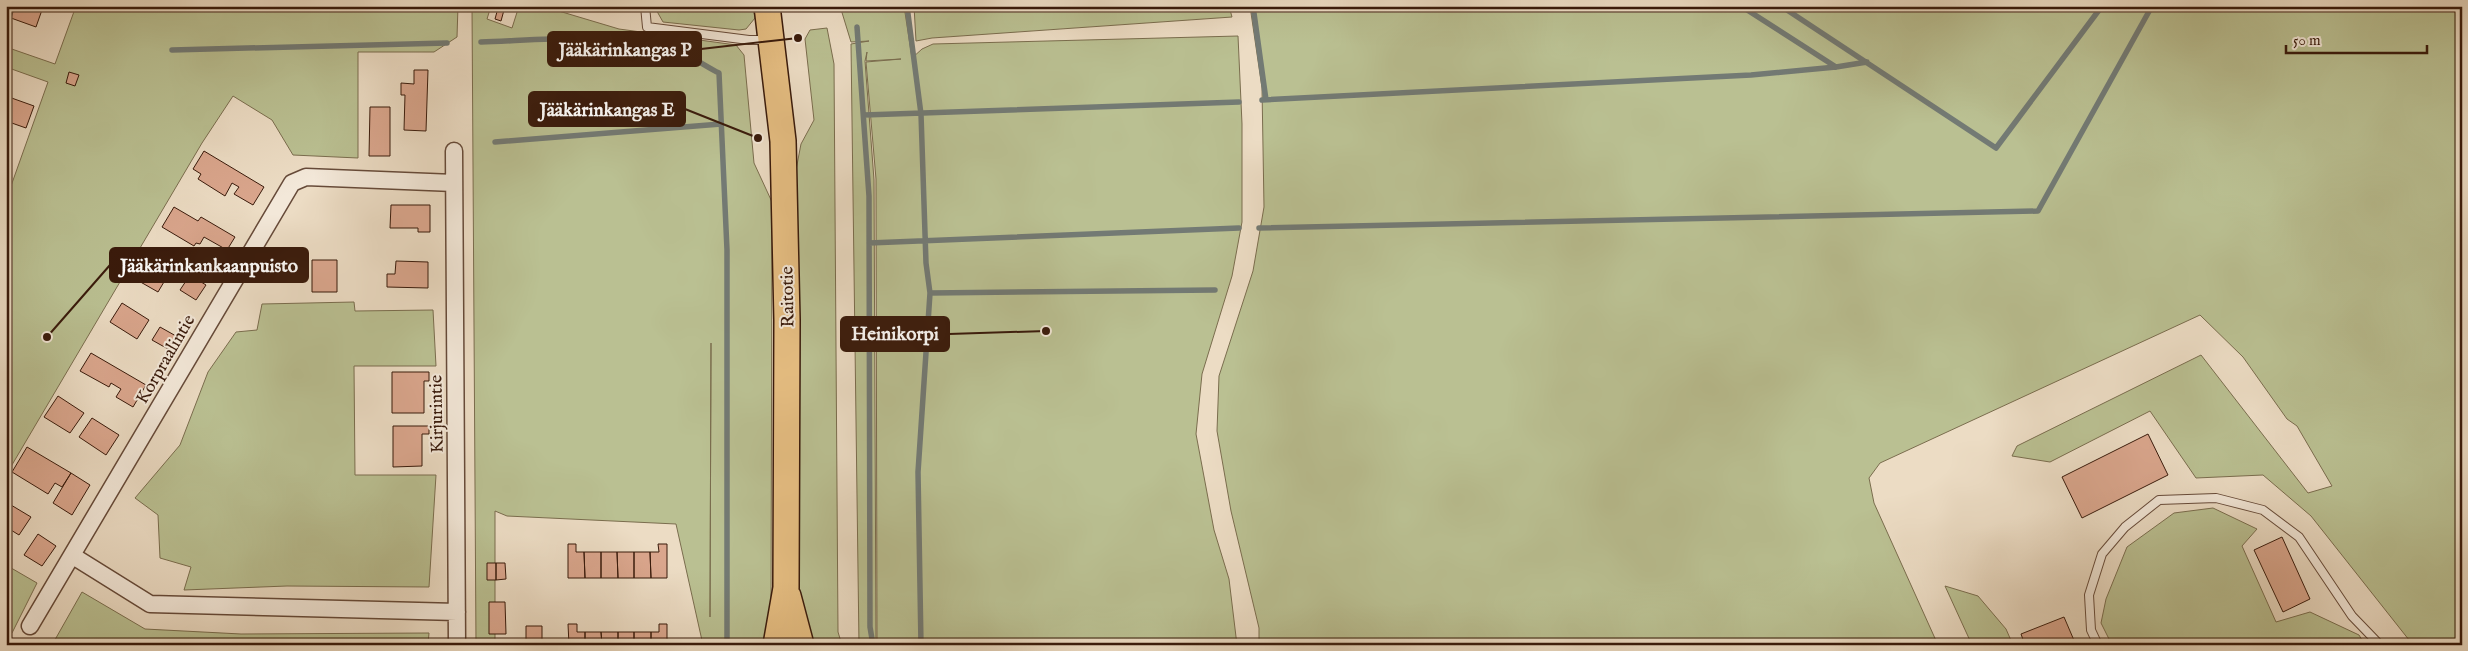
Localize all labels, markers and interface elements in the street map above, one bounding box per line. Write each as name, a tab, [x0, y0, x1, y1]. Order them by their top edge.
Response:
scale bar	[2286, 22, 2427, 54]
text: 50 m	[2293, 31, 2321, 50]
callout: Jääkärinkangas P	[548, 32, 701, 66]
text: Jääkärinkangas P	[555, 39, 692, 63]
callout: Jääkärinkangas E	[529, 92, 685, 126]
text: Jääkärinkangas E	[536, 99, 675, 123]
callout: Jääkärinkankaanpuisto	[110, 248, 308, 282]
text: Jääkärinkankaanpuisto	[117, 255, 298, 279]
street label: Raitotie	[776, 266, 801, 328]
street label: Korpraalintie	[131, 311, 201, 409]
callout: Heinikorpi	[841, 317, 949, 351]
text: Heinikorpi	[851, 323, 939, 347]
street label: Kirjurintie	[425, 375, 450, 453]

